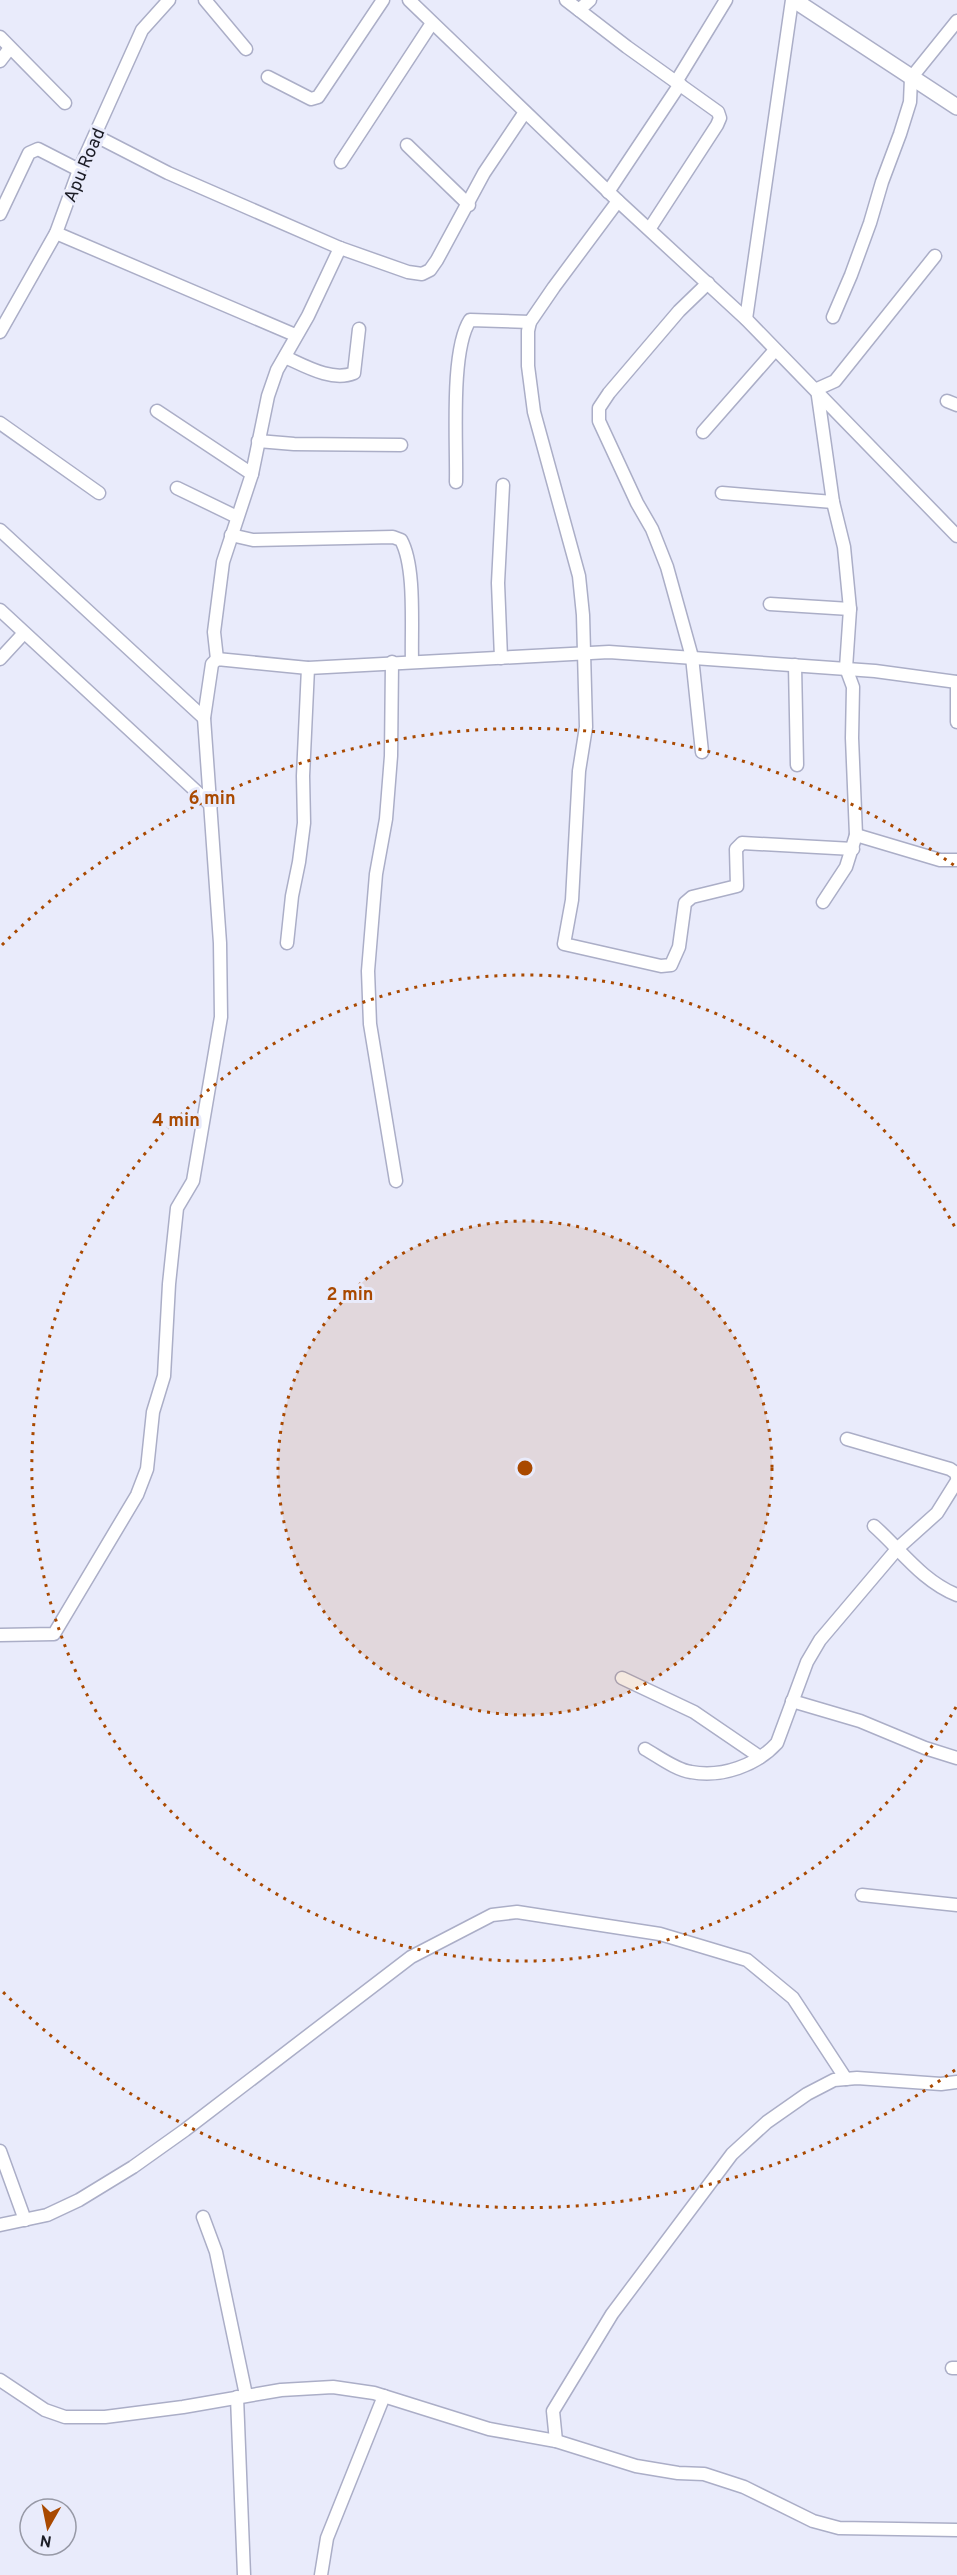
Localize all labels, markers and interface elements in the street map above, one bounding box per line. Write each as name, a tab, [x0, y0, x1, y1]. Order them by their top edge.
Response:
street label: Apu Road	[59, 125, 111, 206]
text: 6 min	[188, 788, 236, 811]
text: 4 min	[152, 1110, 200, 1133]
text: 2 min	[326, 1284, 374, 1307]
centre of rings	[515, 1458, 535, 1478]
north arrow	[18, 2497, 78, 2557]
text: N	[39, 2529, 53, 2551]

